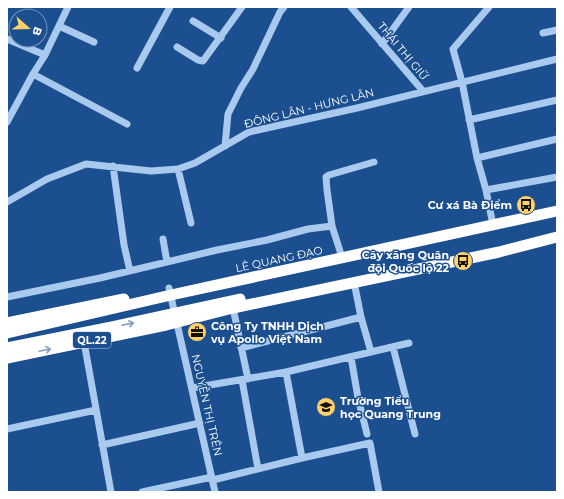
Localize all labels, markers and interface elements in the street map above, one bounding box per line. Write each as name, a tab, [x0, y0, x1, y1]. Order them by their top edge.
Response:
north arrow	[8, 8, 48, 48]
street label: THÁI THỊ GIỮ	[375, 19, 431, 83]
text: B	[29, 25, 45, 38]
street label: ĐÔNG LÂN - HƯNG LÂN	[243, 85, 375, 131]
bus stop icon: Cư xá Bà Điểm	[515, 194, 537, 216]
place label: Cư xá Bà Điểm	[428, 198, 512, 212]
street label: LÊ QUANG ĐẠO	[234, 243, 324, 275]
place label: Cây xăng Quân đội Quốc lộ 22	[362, 248, 450, 275]
bus stop icon: Cây xăng Quân đội Quốc lộ 22	[452, 250, 474, 272]
one-way arrow	[121, 319, 134, 327]
place label: Công Ty TNHH Dịch vụ Apollo Việt Nam	[210, 319, 324, 346]
office icon: Công Ty TNHH Dịch vụ Apollo Việt Nam	[186, 321, 208, 343]
road number: QL.22	[73, 332, 111, 348]
one-way arrow	[38, 345, 51, 353]
street label: NGUYỄN THỊ TRÊN	[188, 353, 226, 457]
place label: Trường Tiểu học Quang Trung	[340, 394, 441, 421]
school or university icon: Trường Tiểu học Quang Trung	[315, 396, 337, 418]

